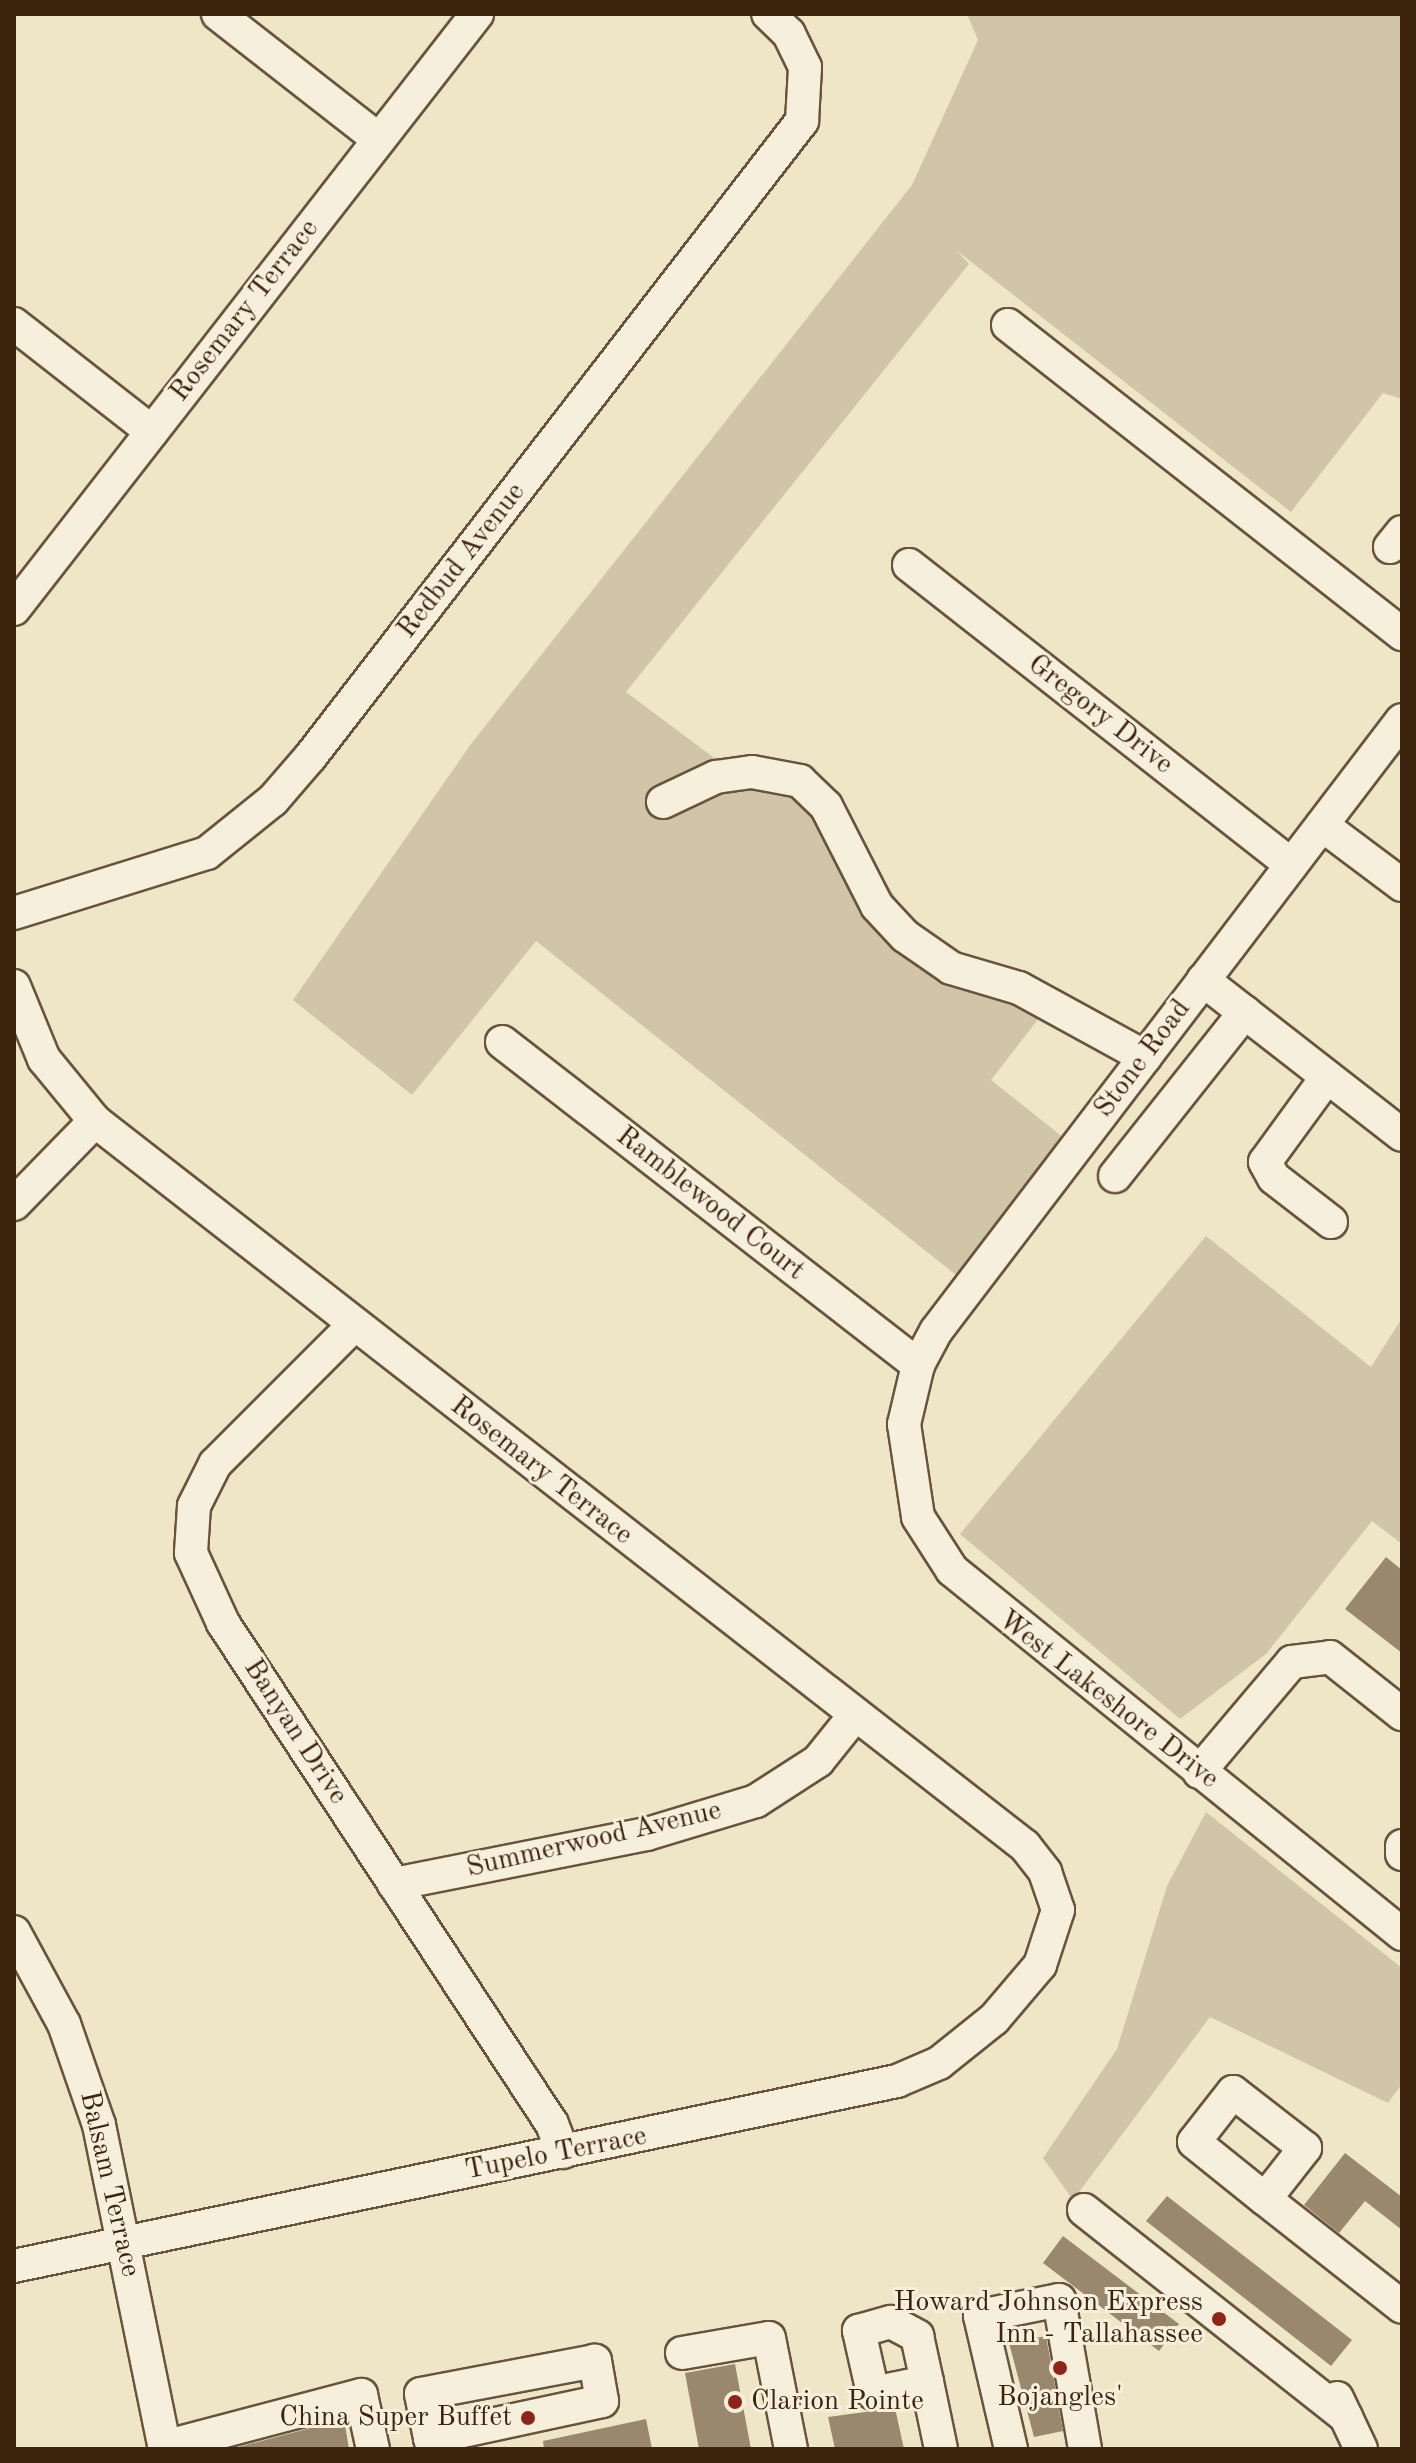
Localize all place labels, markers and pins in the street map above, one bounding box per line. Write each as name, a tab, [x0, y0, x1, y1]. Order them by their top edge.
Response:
place label: Howard Johnson Express Inn - Tallahassee	[893, 2286, 1203, 2352]
marker: Howard Johnson Express Inn - Tallahassee	[1210, 2310, 1228, 2328]
marker: Bojangles'	[1051, 2359, 1069, 2377]
place label: Bojangles'	[997, 2381, 1123, 2415]
place label: Clarion Pointe	[751, 2385, 924, 2419]
marker: Clarion Pointe	[726, 2393, 744, 2411]
place label: China Super Buffet	[279, 2401, 512, 2435]
marker: China Super Buffet	[519, 2409, 537, 2427]

